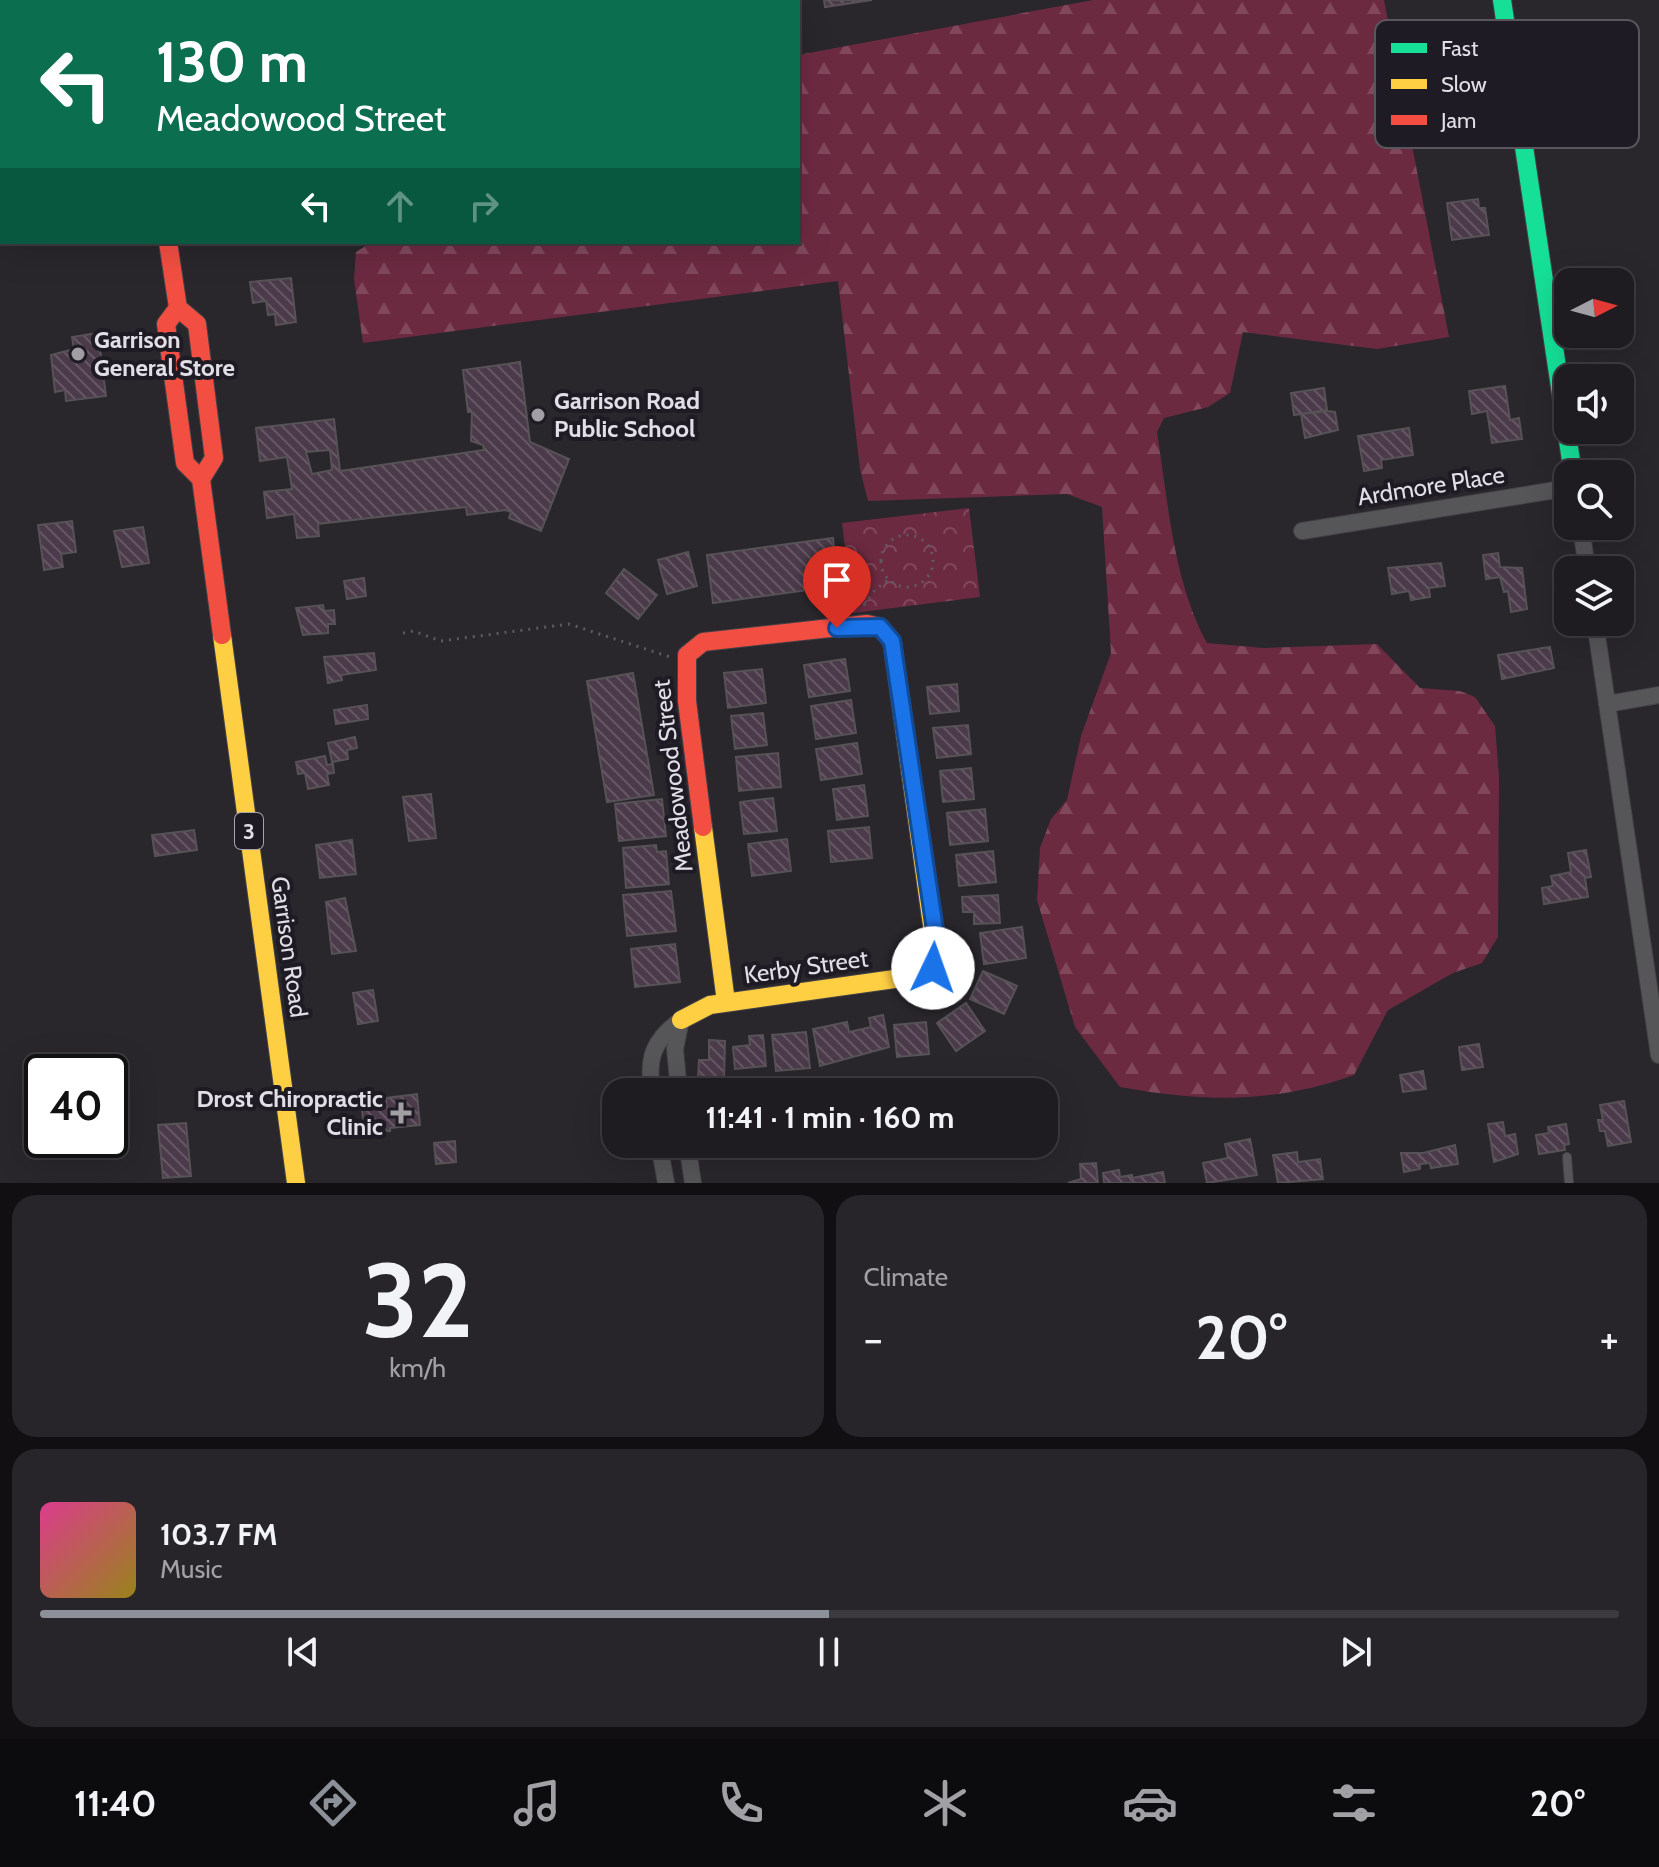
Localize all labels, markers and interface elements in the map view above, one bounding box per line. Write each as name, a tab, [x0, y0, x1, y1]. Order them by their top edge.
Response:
legend	[1375, 20, 1639, 148]
text: 130 m	[156, 28, 308, 96]
icon: left	[24, 32, 128, 136]
text: Fast	[1441, 35, 1479, 62]
text: Slow	[1441, 71, 1487, 98]
text: Meadowood Street	[156, 96, 446, 140]
text: Jam	[1440, 107, 1476, 134]
icon: left	[294, 184, 338, 228]
icon: ahead	[378, 184, 422, 228]
icon: right	[462, 184, 506, 228]
north arrow	[1554, 268, 1634, 348]
map controls	[1554, 268, 1634, 636]
place label: Garrison General Store	[94, 325, 235, 382]
marker: Garrison General Store	[69, 345, 87, 363]
button: sound	[1554, 364, 1634, 444]
place label: Garrison Road Public School	[554, 386, 700, 443]
marker: Garrison Road Public School	[529, 406, 547, 424]
street label: Ardmore Place	[1355, 460, 1506, 511]
button: search	[1554, 460, 1634, 540]
pin	[803, 546, 871, 628]
button: layers	[1554, 556, 1634, 636]
icon: arrive	[815, 558, 859, 602]
street label: Meadowood Street	[646, 678, 699, 874]
road number: 3	[235, 813, 263, 849]
street label: Garrison Road	[265, 875, 314, 1019]
position arrow	[891, 926, 975, 1010]
street label: Kerby Street	[742, 943, 870, 990]
speed limit sign: 40	[24, 1054, 128, 1158]
place label: Drost Chiropractic Clinic	[196, 1084, 383, 1141]
text: 11:41 · 1 min · 160 m	[706, 1099, 954, 1136]
marker: Drost Chiropractic Clinic	[390, 1102, 412, 1124]
text: 32	[362, 1237, 473, 1363]
text: Climate	[864, 1261, 948, 1293]
text: 20°	[1196, 1301, 1287, 1374]
text: −	[864, 1312, 883, 1365]
text: +	[1600, 1312, 1619, 1365]
text: km/h	[389, 1352, 446, 1384]
text: 103.7 FM	[160, 1516, 277, 1553]
text: Music	[160, 1553, 223, 1585]
icon: previous	[281, 1630, 325, 1674]
icon: pause	[807, 1630, 851, 1674]
icon: next	[1334, 1630, 1378, 1674]
icon: directions	[305, 1775, 361, 1831]
icon: music	[509, 1775, 565, 1831]
icon: phone	[713, 1775, 769, 1831]
icon: climate	[917, 1775, 973, 1831]
icon: car	[1122, 1775, 1178, 1831]
icon: filters	[1326, 1775, 1382, 1831]
text: 11:40	[74, 1781, 156, 1825]
text: 20°	[1530, 1781, 1585, 1825]

